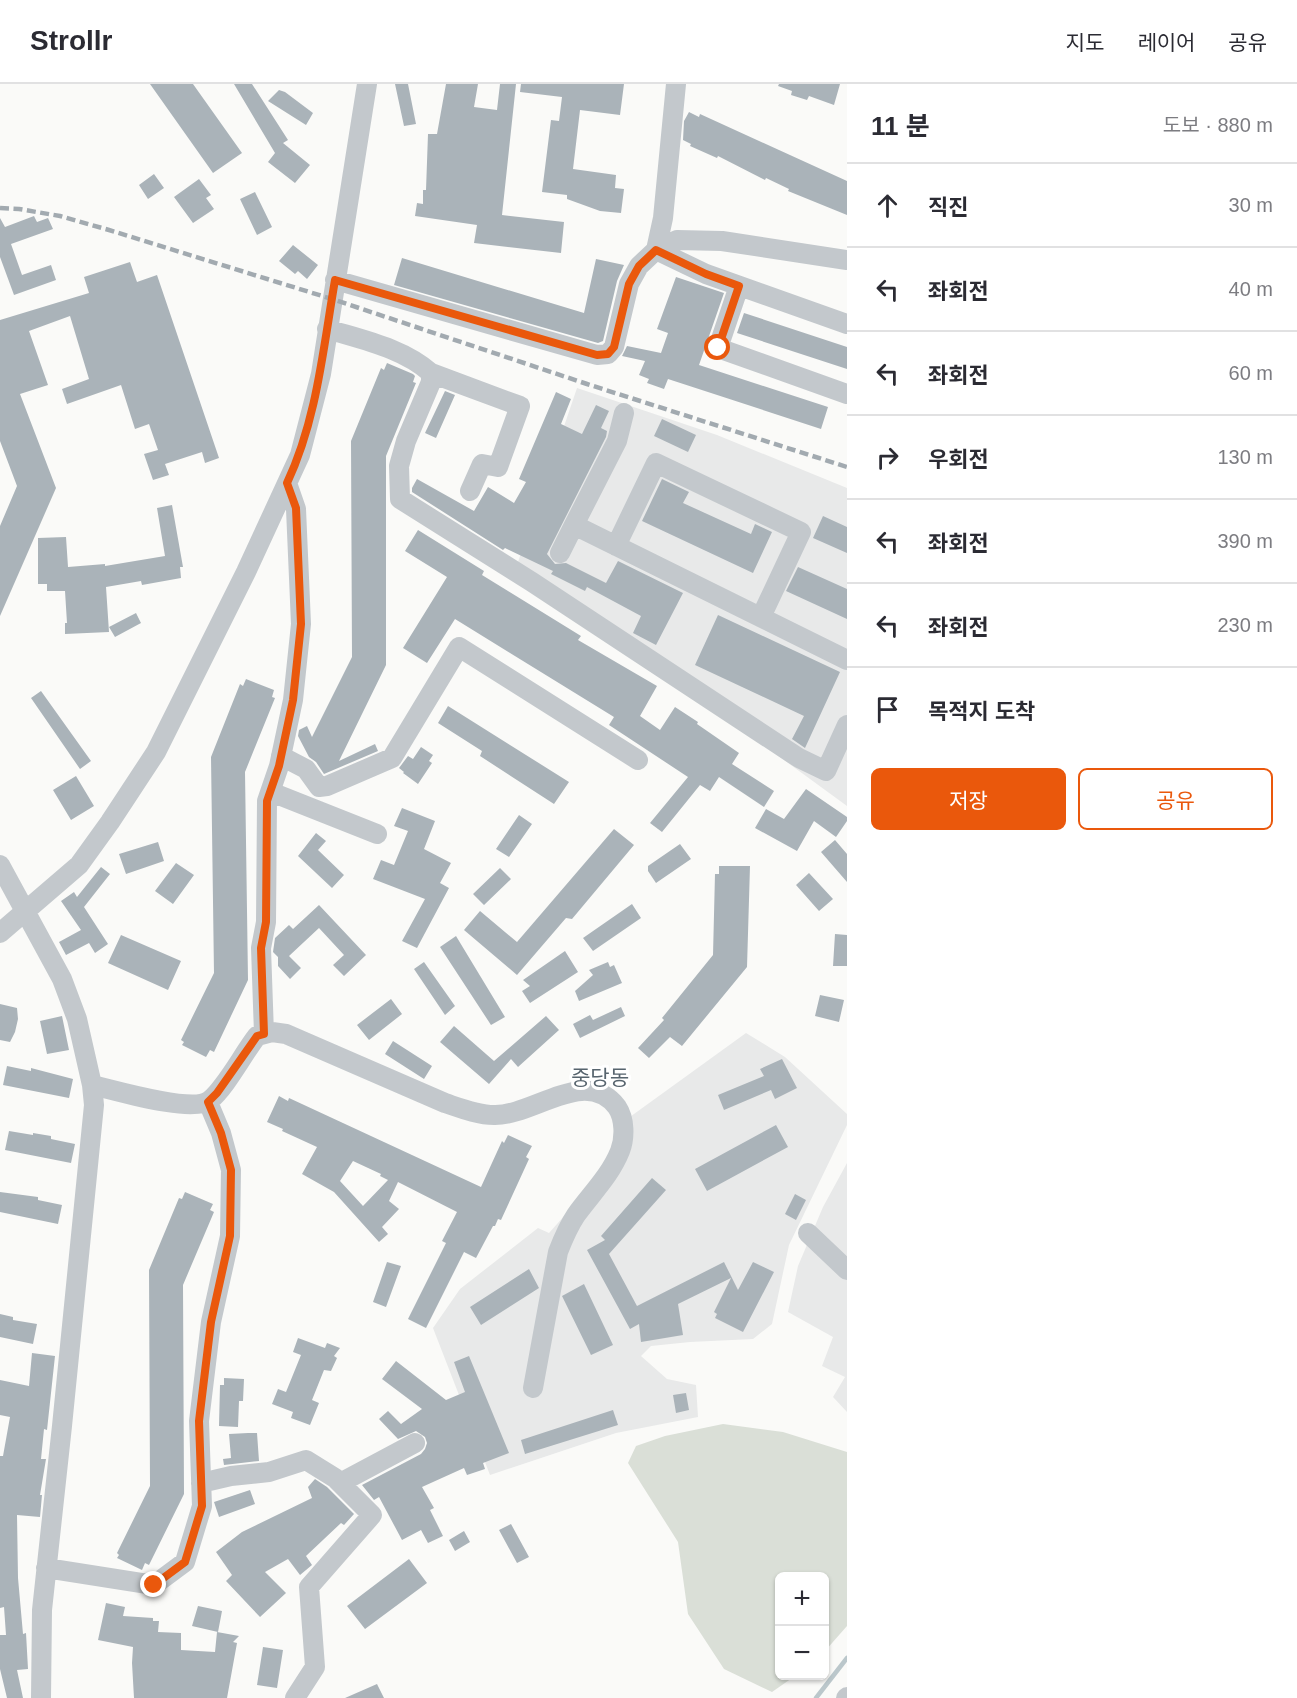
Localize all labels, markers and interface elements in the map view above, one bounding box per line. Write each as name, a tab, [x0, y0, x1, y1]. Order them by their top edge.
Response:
text: Strollr	[30, 25, 112, 56]
text: 지도	[1066, 31, 1104, 54]
text: 레이어	[1137, 31, 1195, 54]
text: 공유	[1228, 31, 1267, 54]
text: 11 분	[871, 111, 930, 141]
text: 도보 · 880 m	[1163, 114, 1273, 136]
icon: ahead	[871, 189, 904, 222]
text: 30 m	[1229, 194, 1273, 216]
text: 직진	[928, 195, 968, 220]
icon: left	[871, 273, 904, 306]
text: 40 m	[1229, 278, 1273, 300]
text: 좌회전	[928, 279, 989, 304]
route start	[704, 334, 730, 360]
icon: left	[871, 357, 904, 390]
text: 60 m	[1229, 362, 1273, 384]
text: 좌회전	[928, 363, 989, 388]
icon: right	[871, 441, 904, 474]
text: 130 m	[1217, 446, 1273, 468]
text: 우회전	[928, 447, 989, 472]
icon: left	[871, 525, 904, 558]
text: 390 m	[1217, 530, 1273, 552]
text: 좌회전	[928, 531, 989, 556]
icon: left	[871, 609, 904, 642]
text: 230 m	[1217, 614, 1273, 636]
text: 좌회전	[928, 615, 989, 640]
icon: arrive	[871, 693, 904, 726]
text: 목적지 도착	[928, 699, 1035, 724]
button: 저장	[871, 768, 1066, 830]
button: 공유	[1078, 768, 1273, 830]
district label: 중당동	[571, 1066, 629, 1089]
route end	[140, 1571, 166, 1597]
map controls	[775, 1572, 829, 1680]
button: +	[775, 1572, 829, 1626]
button: −	[775, 1626, 829, 1680]

